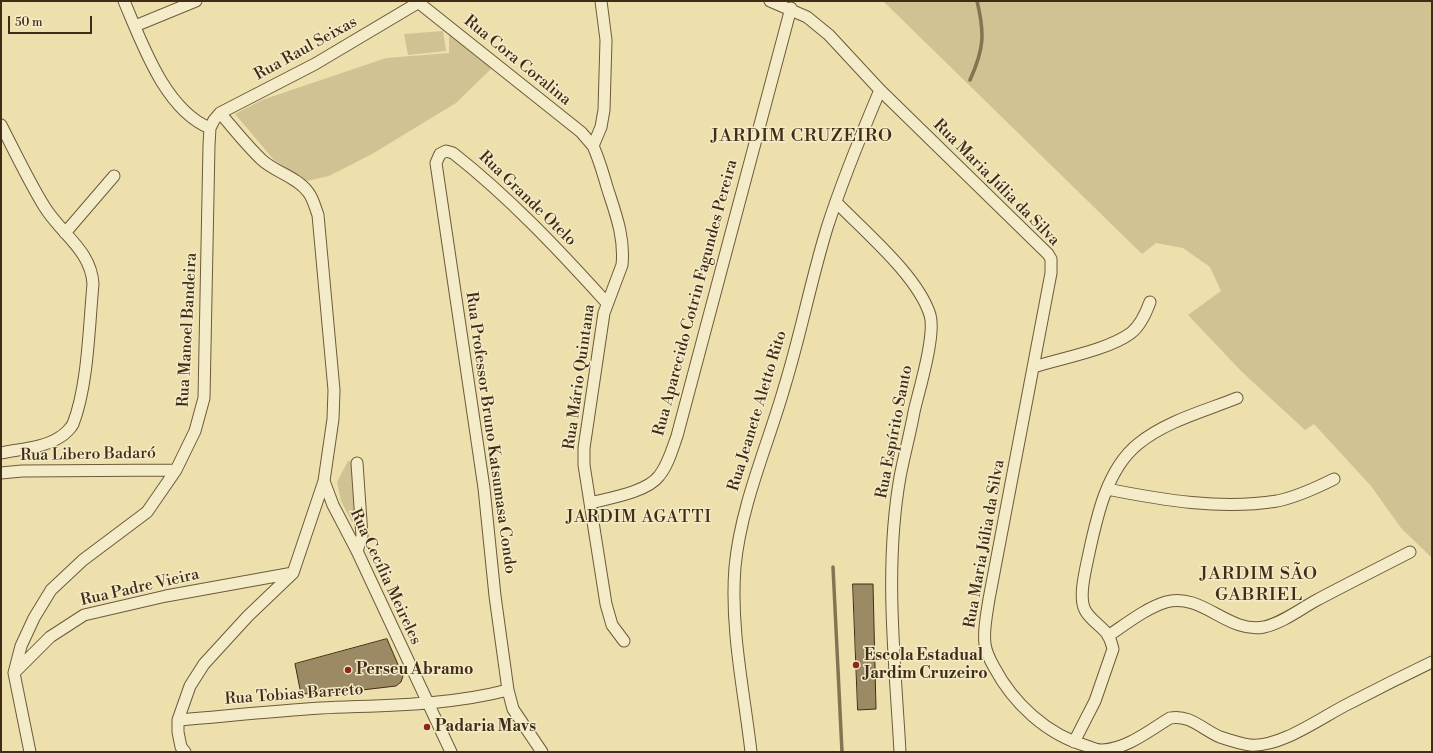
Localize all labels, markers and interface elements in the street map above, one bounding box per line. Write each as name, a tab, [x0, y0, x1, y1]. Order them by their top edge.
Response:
scale bar	[10, 8, 94, 34]
street label: Rua Cora Coralina	[460, 12, 574, 110]
street label: Rua Raul Seixas	[251, 13, 361, 85]
text: 50 m	[15, 15, 43, 30]
street label: Rua Maria Júlia da Silva	[929, 116, 1063, 250]
district label: JARDIM CRUZEIRO	[711, 126, 893, 148]
street label: Rua Grande Otelo	[474, 148, 580, 250]
street label: Rua Aparecido Cotrin Fagundes Pereira	[650, 158, 742, 438]
street label: Rua Manoel Bandeira	[174, 252, 202, 408]
street label: Rua Professor Bruno Katsumasa Condo	[461, 291, 519, 575]
street label: Rua Mário Quintana	[560, 303, 600, 451]
street label: Rua Jeanete Aletto Rito	[724, 328, 792, 494]
street label: Rua Espírito Santo	[873, 364, 917, 500]
street label: Rua Libero Badaró	[20, 444, 156, 466]
street label: Rua Maria Júlia da Silva	[961, 458, 1009, 630]
street label: Rua Cecília Meireles	[345, 506, 425, 648]
district label: JARDIM AGATTI	[566, 508, 712, 528]
district label: JARDIM SÃO GABRIEL	[1200, 564, 1318, 606]
street label: Rua Padre Vieira	[79, 565, 201, 611]
place label: Escola Estadual Jardim Cruzeiro	[864, 646, 988, 684]
place label: Perseu Abramo	[356, 660, 474, 680]
marker: Escola Estadual Jardim Cruzeiro	[851, 660, 861, 670]
marker: Perseu Abramo	[343, 665, 353, 675]
street label: Rua Tobias Barreto	[224, 681, 364, 709]
place label: Padaria Mavs	[435, 717, 536, 737]
marker: Padaria Mavs	[422, 722, 432, 732]

